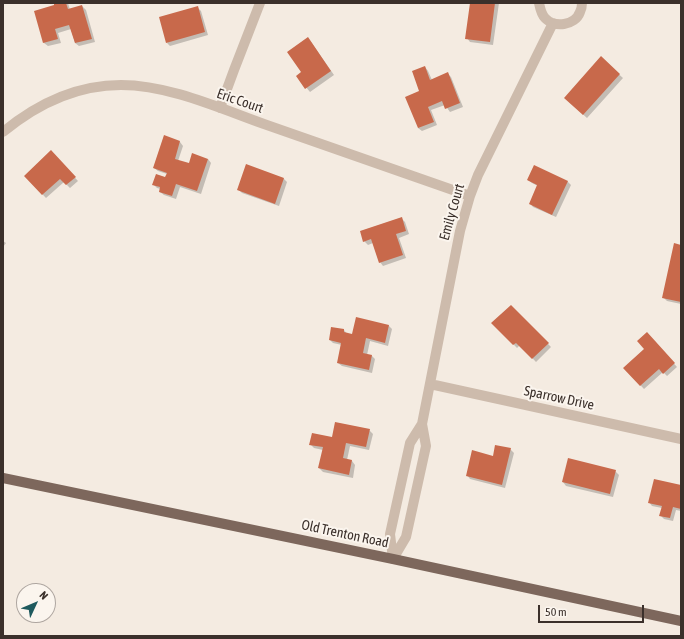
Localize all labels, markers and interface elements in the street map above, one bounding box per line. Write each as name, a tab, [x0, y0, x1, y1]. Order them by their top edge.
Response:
street label: Eric Court	[215, 85, 265, 117]
street label: Emily Court	[436, 182, 468, 242]
street label: Sparrow Drive	[522, 382, 596, 414]
street label: Old Trenton Road	[300, 517, 390, 551]
north arrow	[16, 583, 56, 623]
text: N	[37, 589, 50, 602]
scale bar	[540, 597, 646, 623]
text: 50 m	[545, 605, 567, 619]

